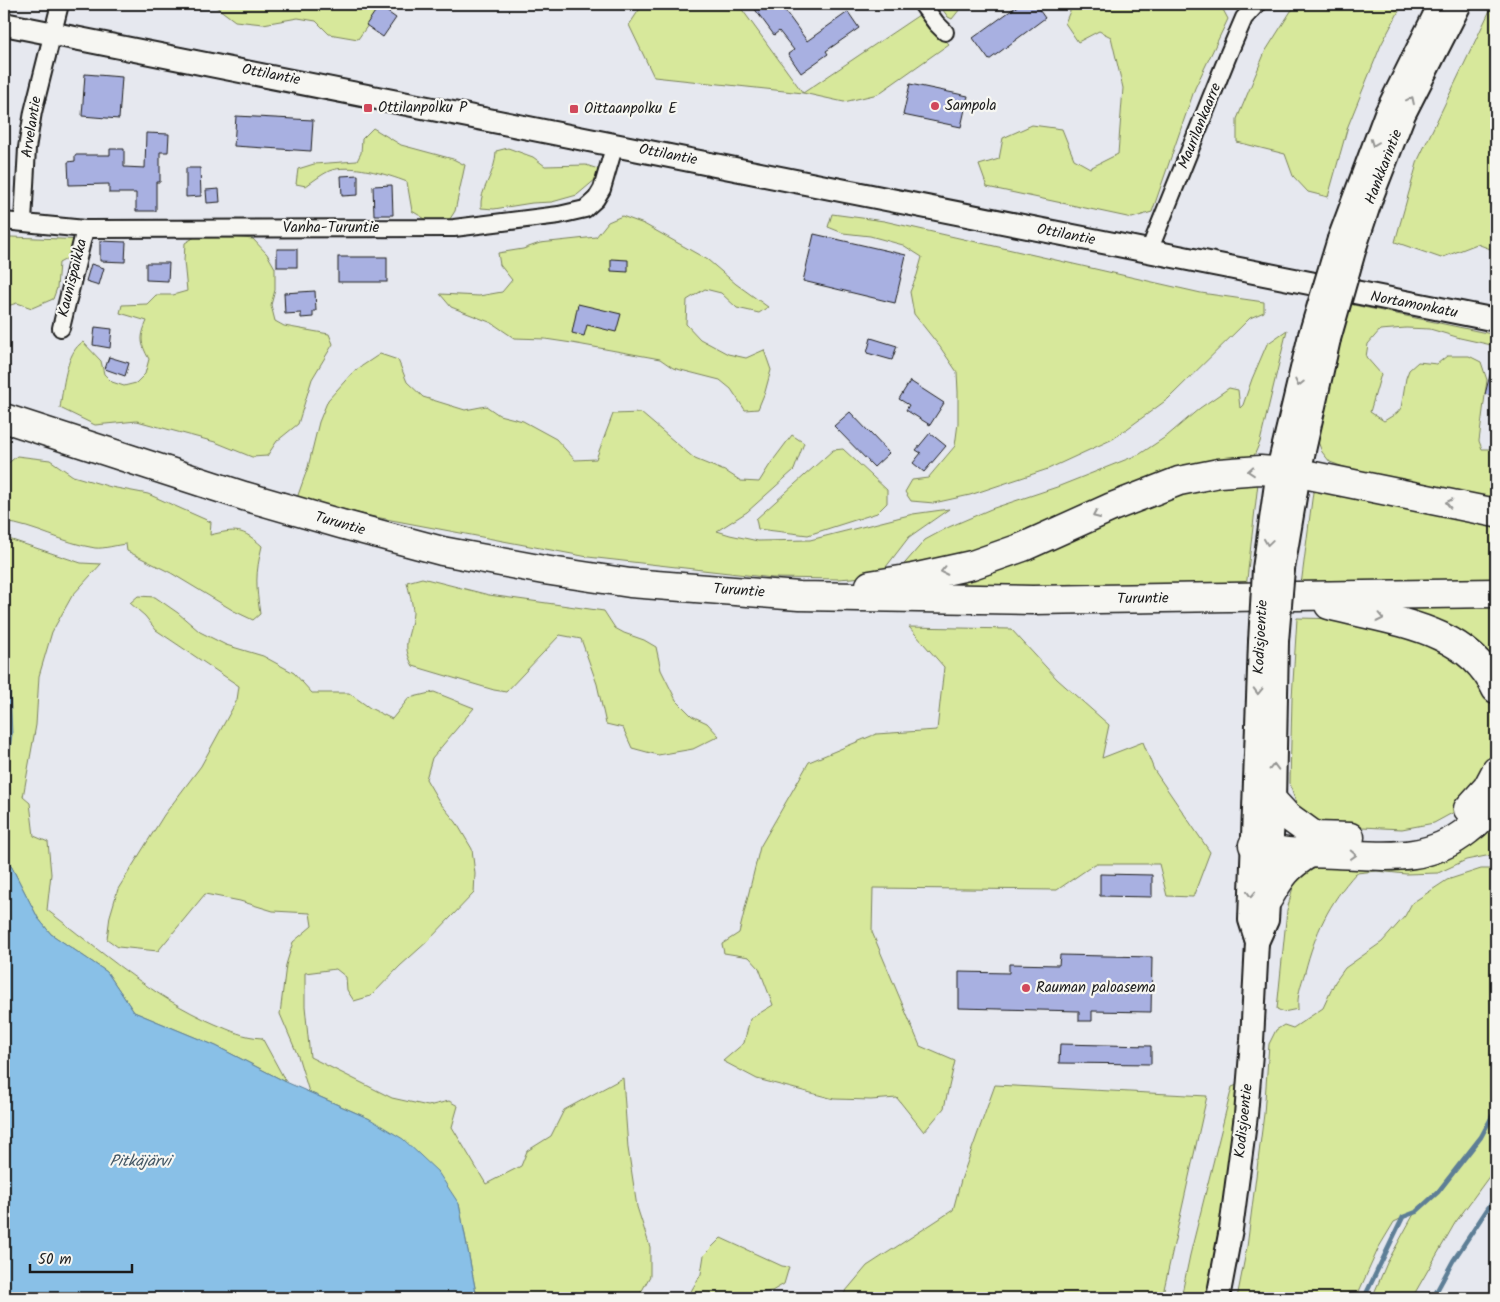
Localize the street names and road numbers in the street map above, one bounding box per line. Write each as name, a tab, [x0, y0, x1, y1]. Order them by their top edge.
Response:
street label: Ottilantie	[240, 58, 303, 92]
street label: Maurilankaarre	[1172, 79, 1228, 173]
street label: Arvelantie	[15, 94, 49, 159]
street label: Hankkarintie	[1359, 126, 1409, 208]
street label: Ottilantie	[637, 138, 700, 172]
street label: Vanha-Turuntie	[283, 216, 380, 240]
street label: Ottilantie	[1035, 218, 1098, 252]
street label: Kaunispaikka	[52, 236, 94, 320]
street label: Nortamonkatu	[1368, 285, 1460, 325]
street label: Turuntie	[312, 505, 368, 543]
street label: Turuntie	[712, 577, 766, 605]
street label: Turuntie	[1117, 587, 1169, 611]
street label: Kodisjoentie	[1247, 599, 1275, 675]
street label: Kodisjoentie	[1228, 1082, 1260, 1159]

